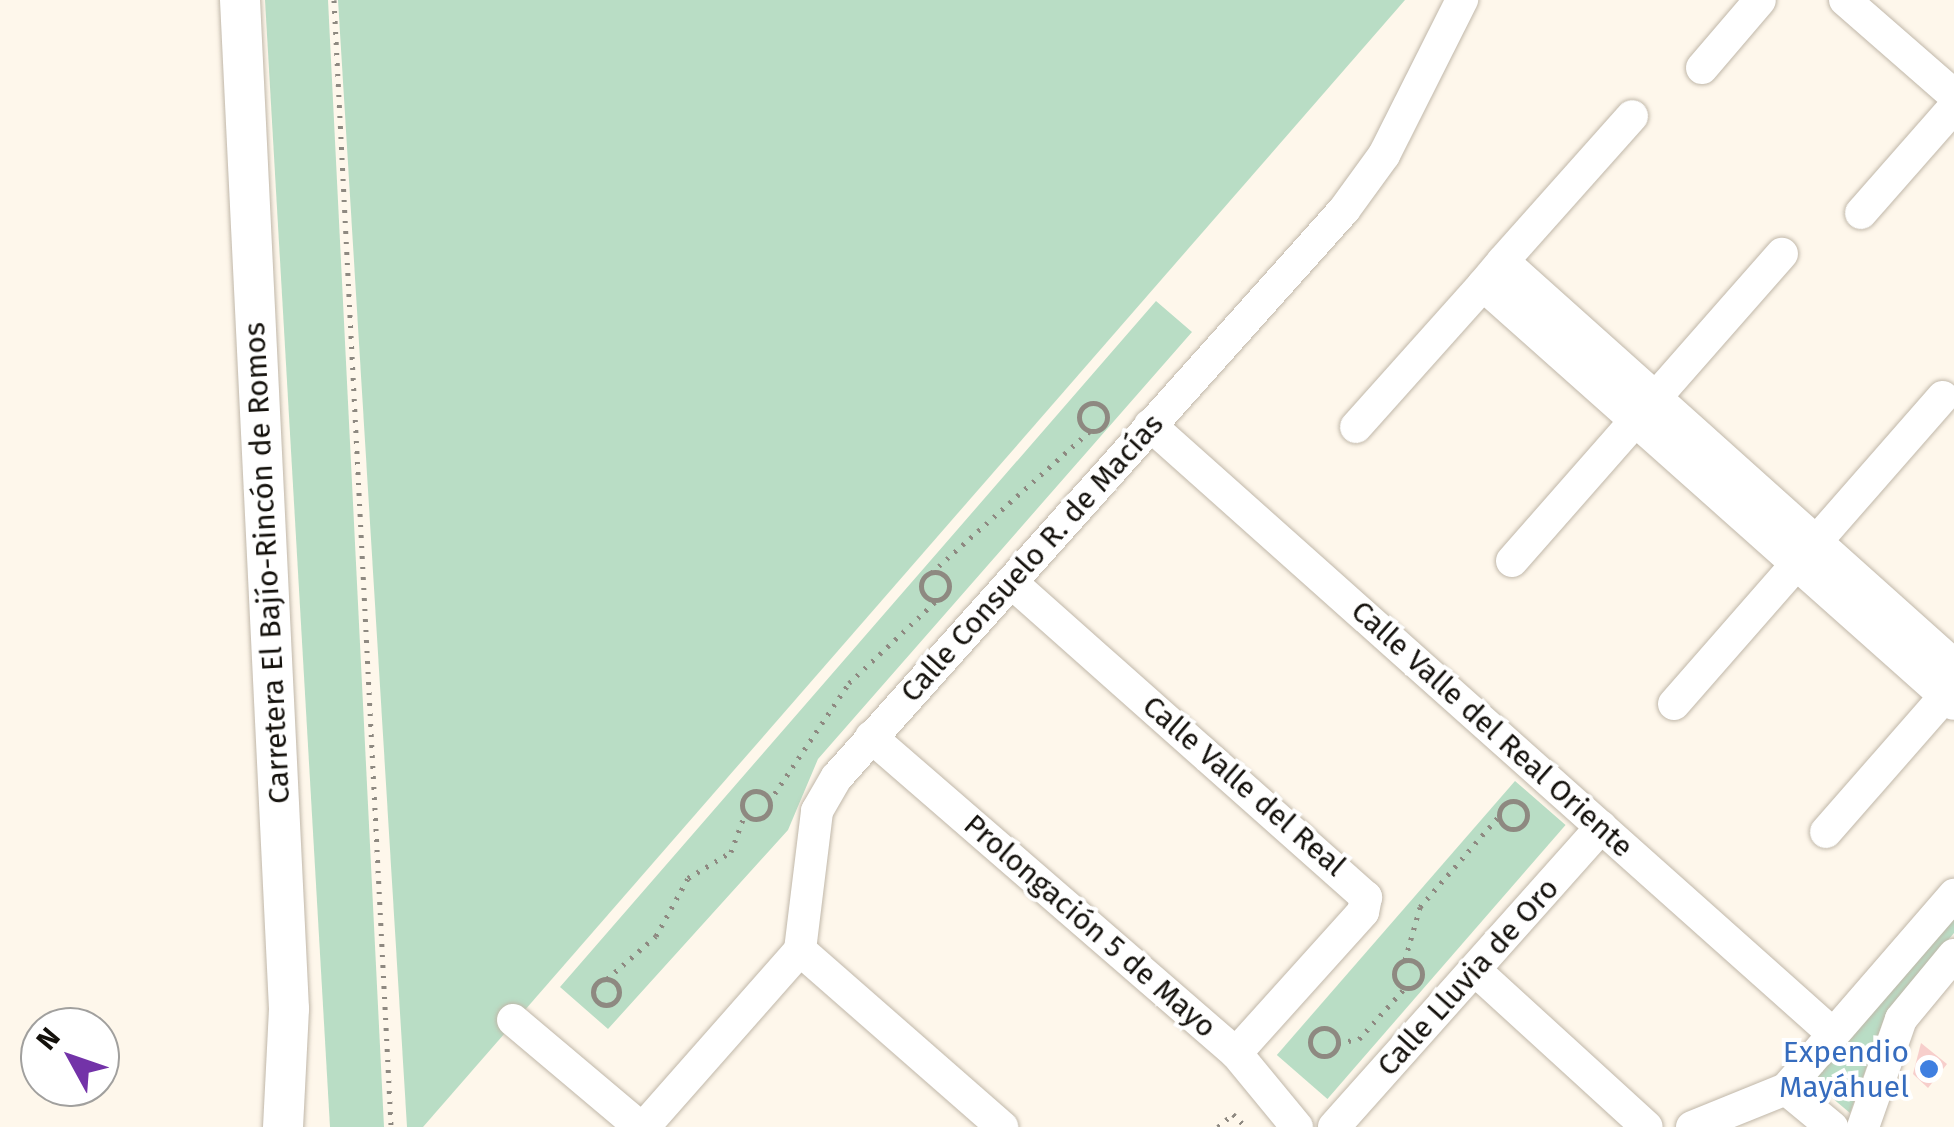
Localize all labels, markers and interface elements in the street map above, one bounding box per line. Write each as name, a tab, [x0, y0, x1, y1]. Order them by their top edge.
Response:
street label: Carretera El Bajío-Rincón de Romos	[236, 321, 298, 805]
street label: Calle Consuelo R. de Macías	[893, 406, 1171, 710]
street label: Calle Valle del Real Oriente	[1344, 593, 1640, 865]
street label: Calle Valle del Real	[1135, 688, 1353, 884]
street label: Prolongación 5 de Mayo	[956, 807, 1224, 1045]
street label: Calle Lluvia de Oro	[1370, 871, 1566, 1083]
north arrow	[20, 1007, 120, 1107]
text: N	[30, 1021, 67, 1056]
place label: Expendio Mayáhuel	[1779, 1034, 1909, 1104]
marker: Expendio Mayáhuel	[1918, 1058, 1940, 1080]

